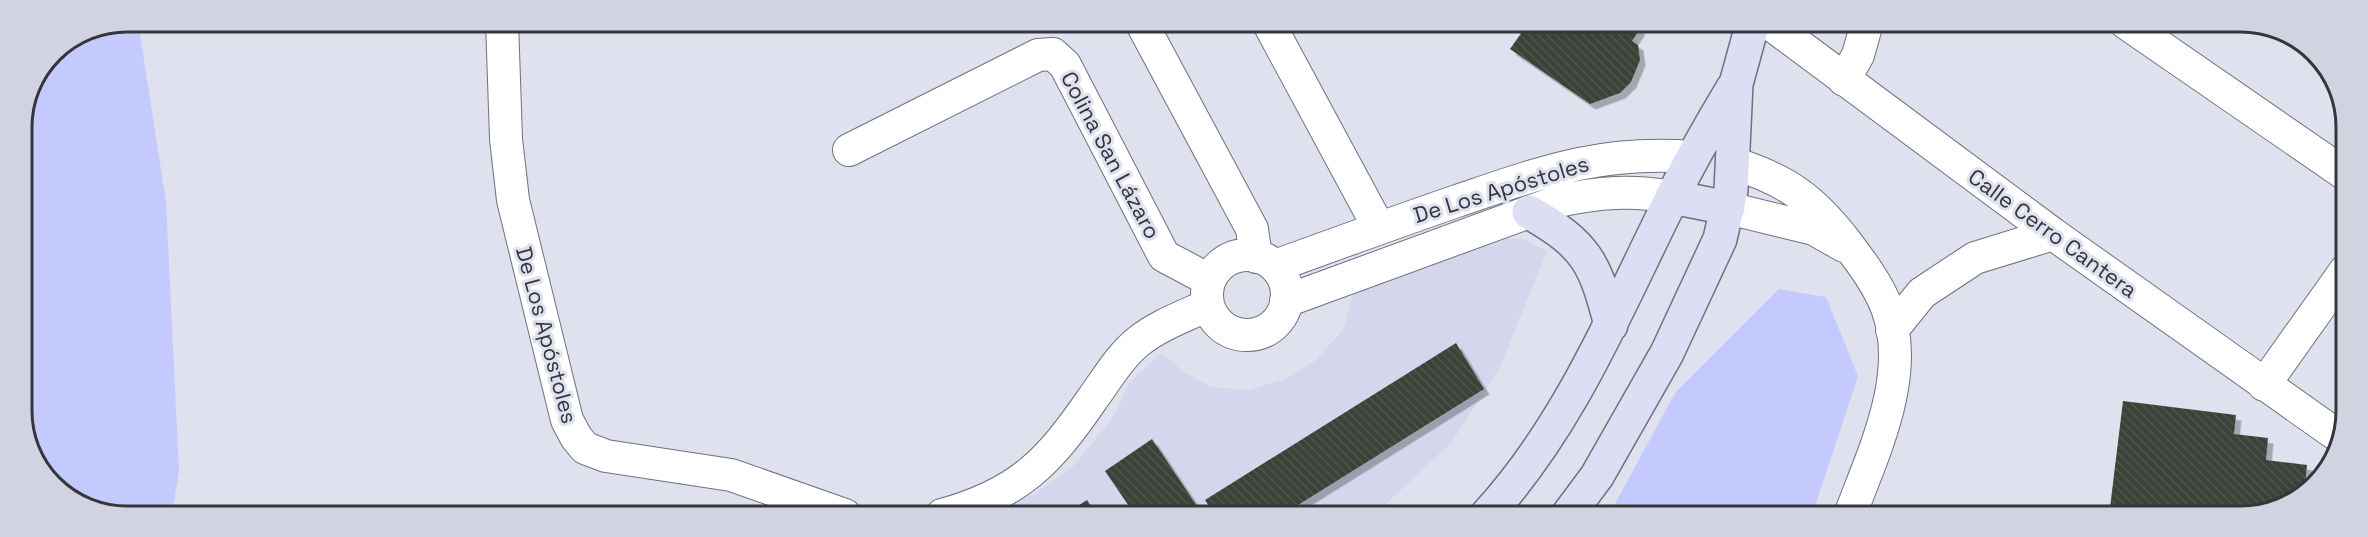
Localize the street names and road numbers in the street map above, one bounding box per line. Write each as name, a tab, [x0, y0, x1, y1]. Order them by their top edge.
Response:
street label: Colina San Lázaro	[1055, 66, 1167, 244]
street label: De Los Apóstoles	[1410, 149, 1592, 229]
street label: Calle Cerro Cantera	[1963, 162, 2143, 304]
street label: De Los Apóstoles	[510, 243, 584, 427]

